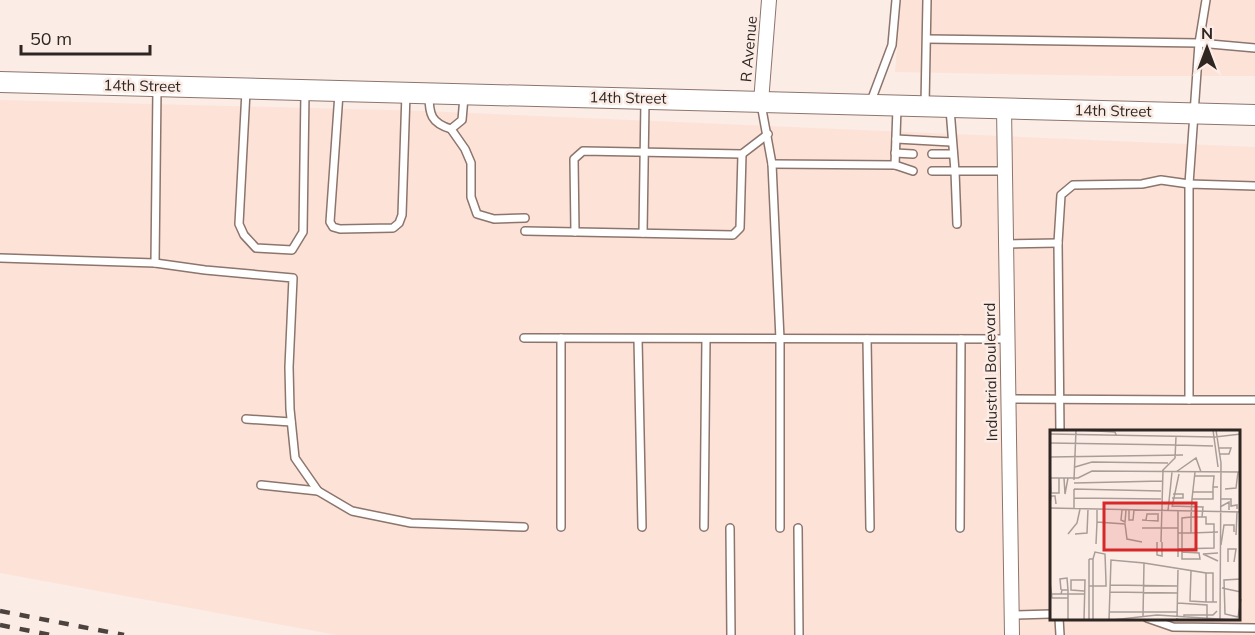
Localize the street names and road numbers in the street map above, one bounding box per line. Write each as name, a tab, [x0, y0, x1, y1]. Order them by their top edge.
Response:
street label: R Avenue	[736, 15, 761, 83]
street label: 14th Street	[103, 75, 181, 96]
street label: 14th Street	[589, 87, 667, 108]
street label: 14th Street	[1074, 100, 1152, 121]
street label: Industrial Boulevard	[980, 303, 1001, 441]

